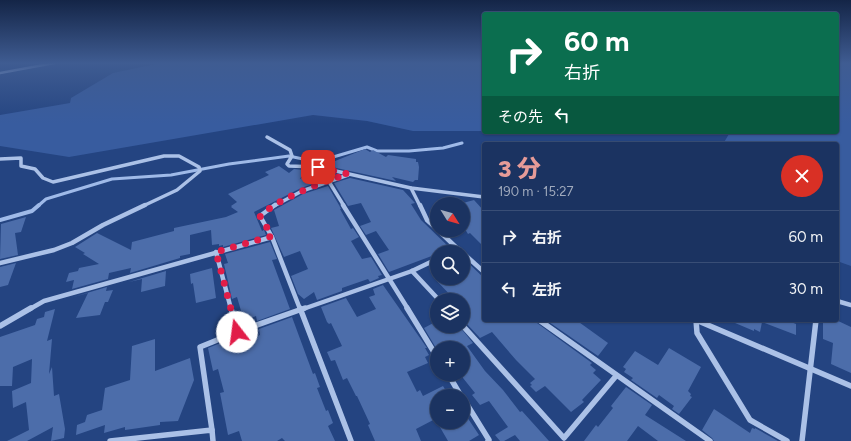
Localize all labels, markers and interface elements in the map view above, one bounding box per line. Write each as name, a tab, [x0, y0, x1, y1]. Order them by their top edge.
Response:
text: 60 m	[564, 24, 629, 58]
icon: right	[498, 28, 550, 80]
text: 右折	[564, 62, 600, 84]
icon: left	[551, 104, 573, 126]
text: その先	[498, 108, 543, 126]
pin	[301, 150, 335, 184]
text: 3 分	[498, 154, 541, 183]
button: close	[781, 155, 823, 197]
icon: arrive	[307, 156, 329, 178]
text: 190 m · 15:27	[498, 184, 573, 199]
north arrow	[430, 197, 470, 237]
map controls	[430, 197, 470, 429]
icon: right	[498, 226, 520, 248]
text: 60 m	[788, 228, 823, 246]
text: 右折	[532, 229, 562, 247]
button: search	[430, 245, 470, 285]
icon: left	[498, 278, 520, 300]
text: 30 m	[789, 280, 823, 298]
text: 左折	[532, 281, 562, 299]
button: layers	[430, 293, 470, 333]
position arrow	[216, 311, 258, 353]
button: +	[430, 341, 470, 381]
button: −	[430, 389, 470, 429]

